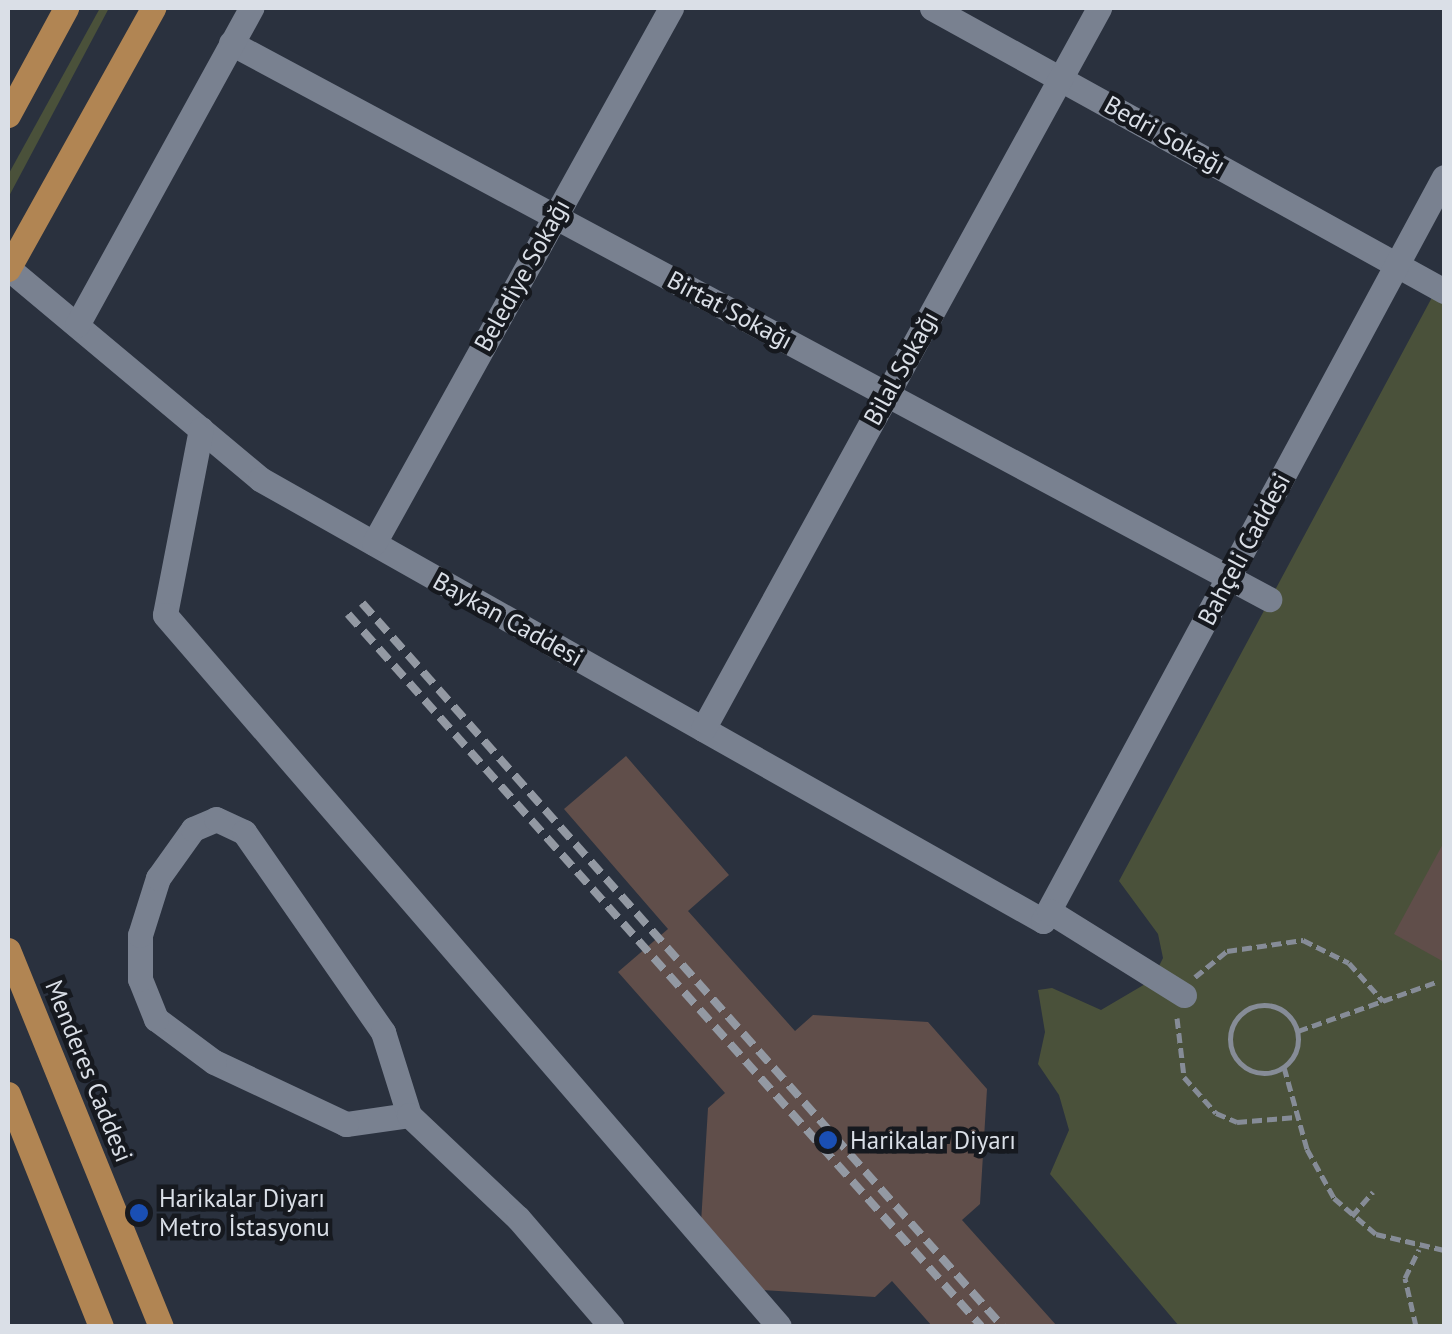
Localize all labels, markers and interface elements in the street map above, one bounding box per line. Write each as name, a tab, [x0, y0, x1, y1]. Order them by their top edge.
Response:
street label: Bedri Sokağı	[1099, 89, 1231, 181]
street label: Belediye Sokağı	[468, 194, 576, 356]
street label: Birtat Sokağı	[662, 264, 798, 356]
street label: Bilal Sokağı	[857, 306, 945, 430]
street label: Bahçeli Caddesi	[1191, 468, 1297, 630]
street label: Baykan Caddesi	[428, 566, 588, 672]
street label: Menderes Caddesi	[39, 976, 139, 1166]
place label: Harikalar Diyarı	[850, 1125, 1016, 1155]
marker: Harikalar Diyarı	[815, 1127, 841, 1153]
place label: Harikalar Diyarı Metro İstasyonu	[159, 1184, 330, 1243]
marker: Harikalar Diyarı Metro İstasyonu	[128, 1202, 150, 1224]

